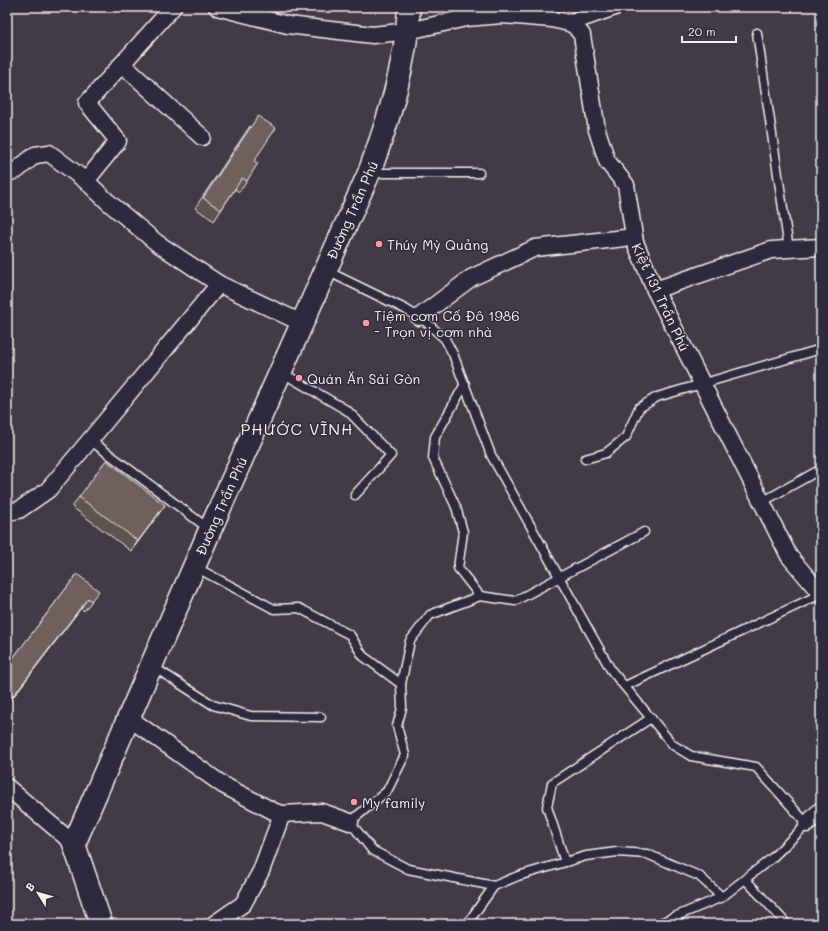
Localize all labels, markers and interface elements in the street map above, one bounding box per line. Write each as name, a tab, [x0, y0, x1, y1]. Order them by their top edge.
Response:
scale bar	[682, 18, 736, 44]
text: 20 m	[688, 23, 716, 39]
street label: Đường Trần Phú	[322, 158, 382, 262]
place label: Thúy Mỳ Quảng	[387, 235, 488, 254]
marker: Thúy Mỳ Quảng	[374, 239, 384, 249]
street label: Kiệt 131 Trần Phú	[628, 240, 694, 354]
place label: Tiệm cơm Cố Đô 1986 - Trọn vị cơm nhà	[374, 306, 520, 341]
marker: Tiệm cơm Cố Đô 1986 - Trọn vị cơm nhà	[361, 318, 371, 328]
place label: Quán Ăn Sài Gòn	[307, 369, 420, 388]
marker: Quán Ăn Sài Gòn	[294, 373, 304, 383]
district label: PHƯỚC VĨNH	[241, 418, 353, 439]
street label: Đường Trần Phú	[191, 454, 251, 558]
place label: My family	[362, 793, 425, 812]
marker: My family	[349, 797, 359, 807]
north arrow	[18, 873, 58, 913]
text: B	[21, 879, 38, 894]

